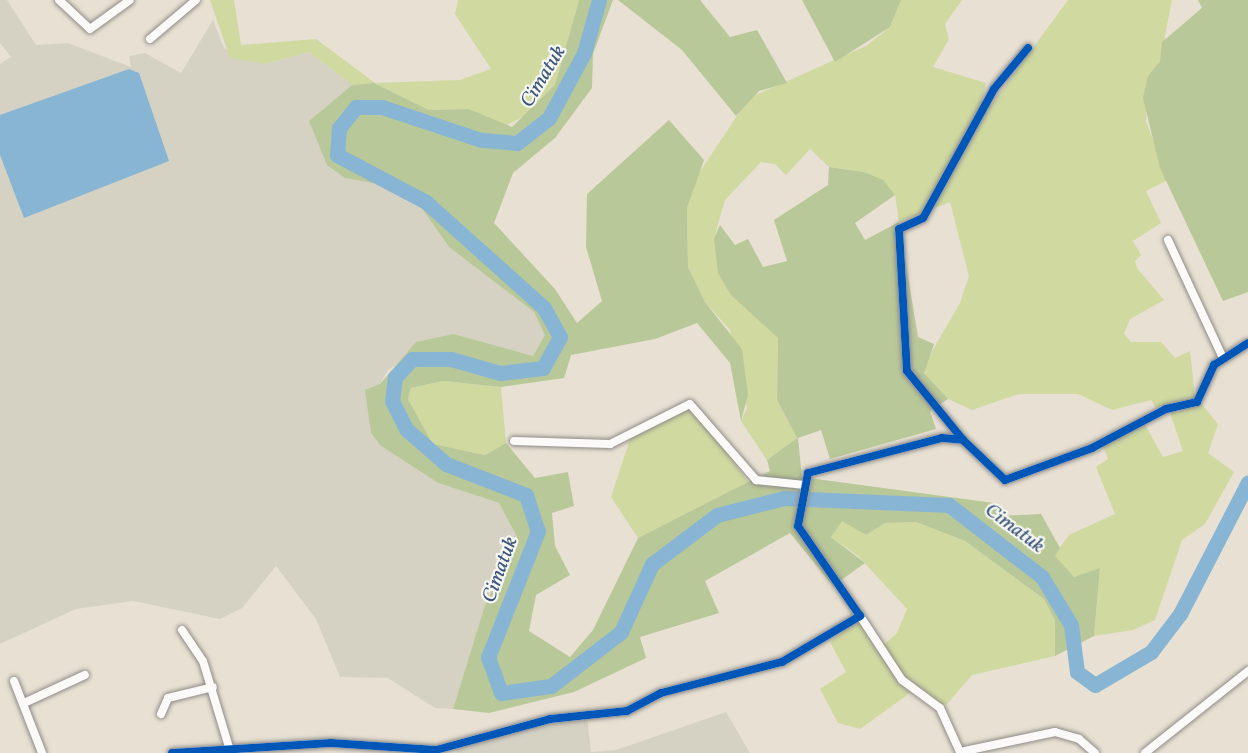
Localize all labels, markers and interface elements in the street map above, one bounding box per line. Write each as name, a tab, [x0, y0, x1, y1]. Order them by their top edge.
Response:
water label: Cimatuk	[516, 42, 572, 112]
water label: Cimatuk	[979, 499, 1049, 559]
water label: Cimatuk	[478, 534, 524, 606]

